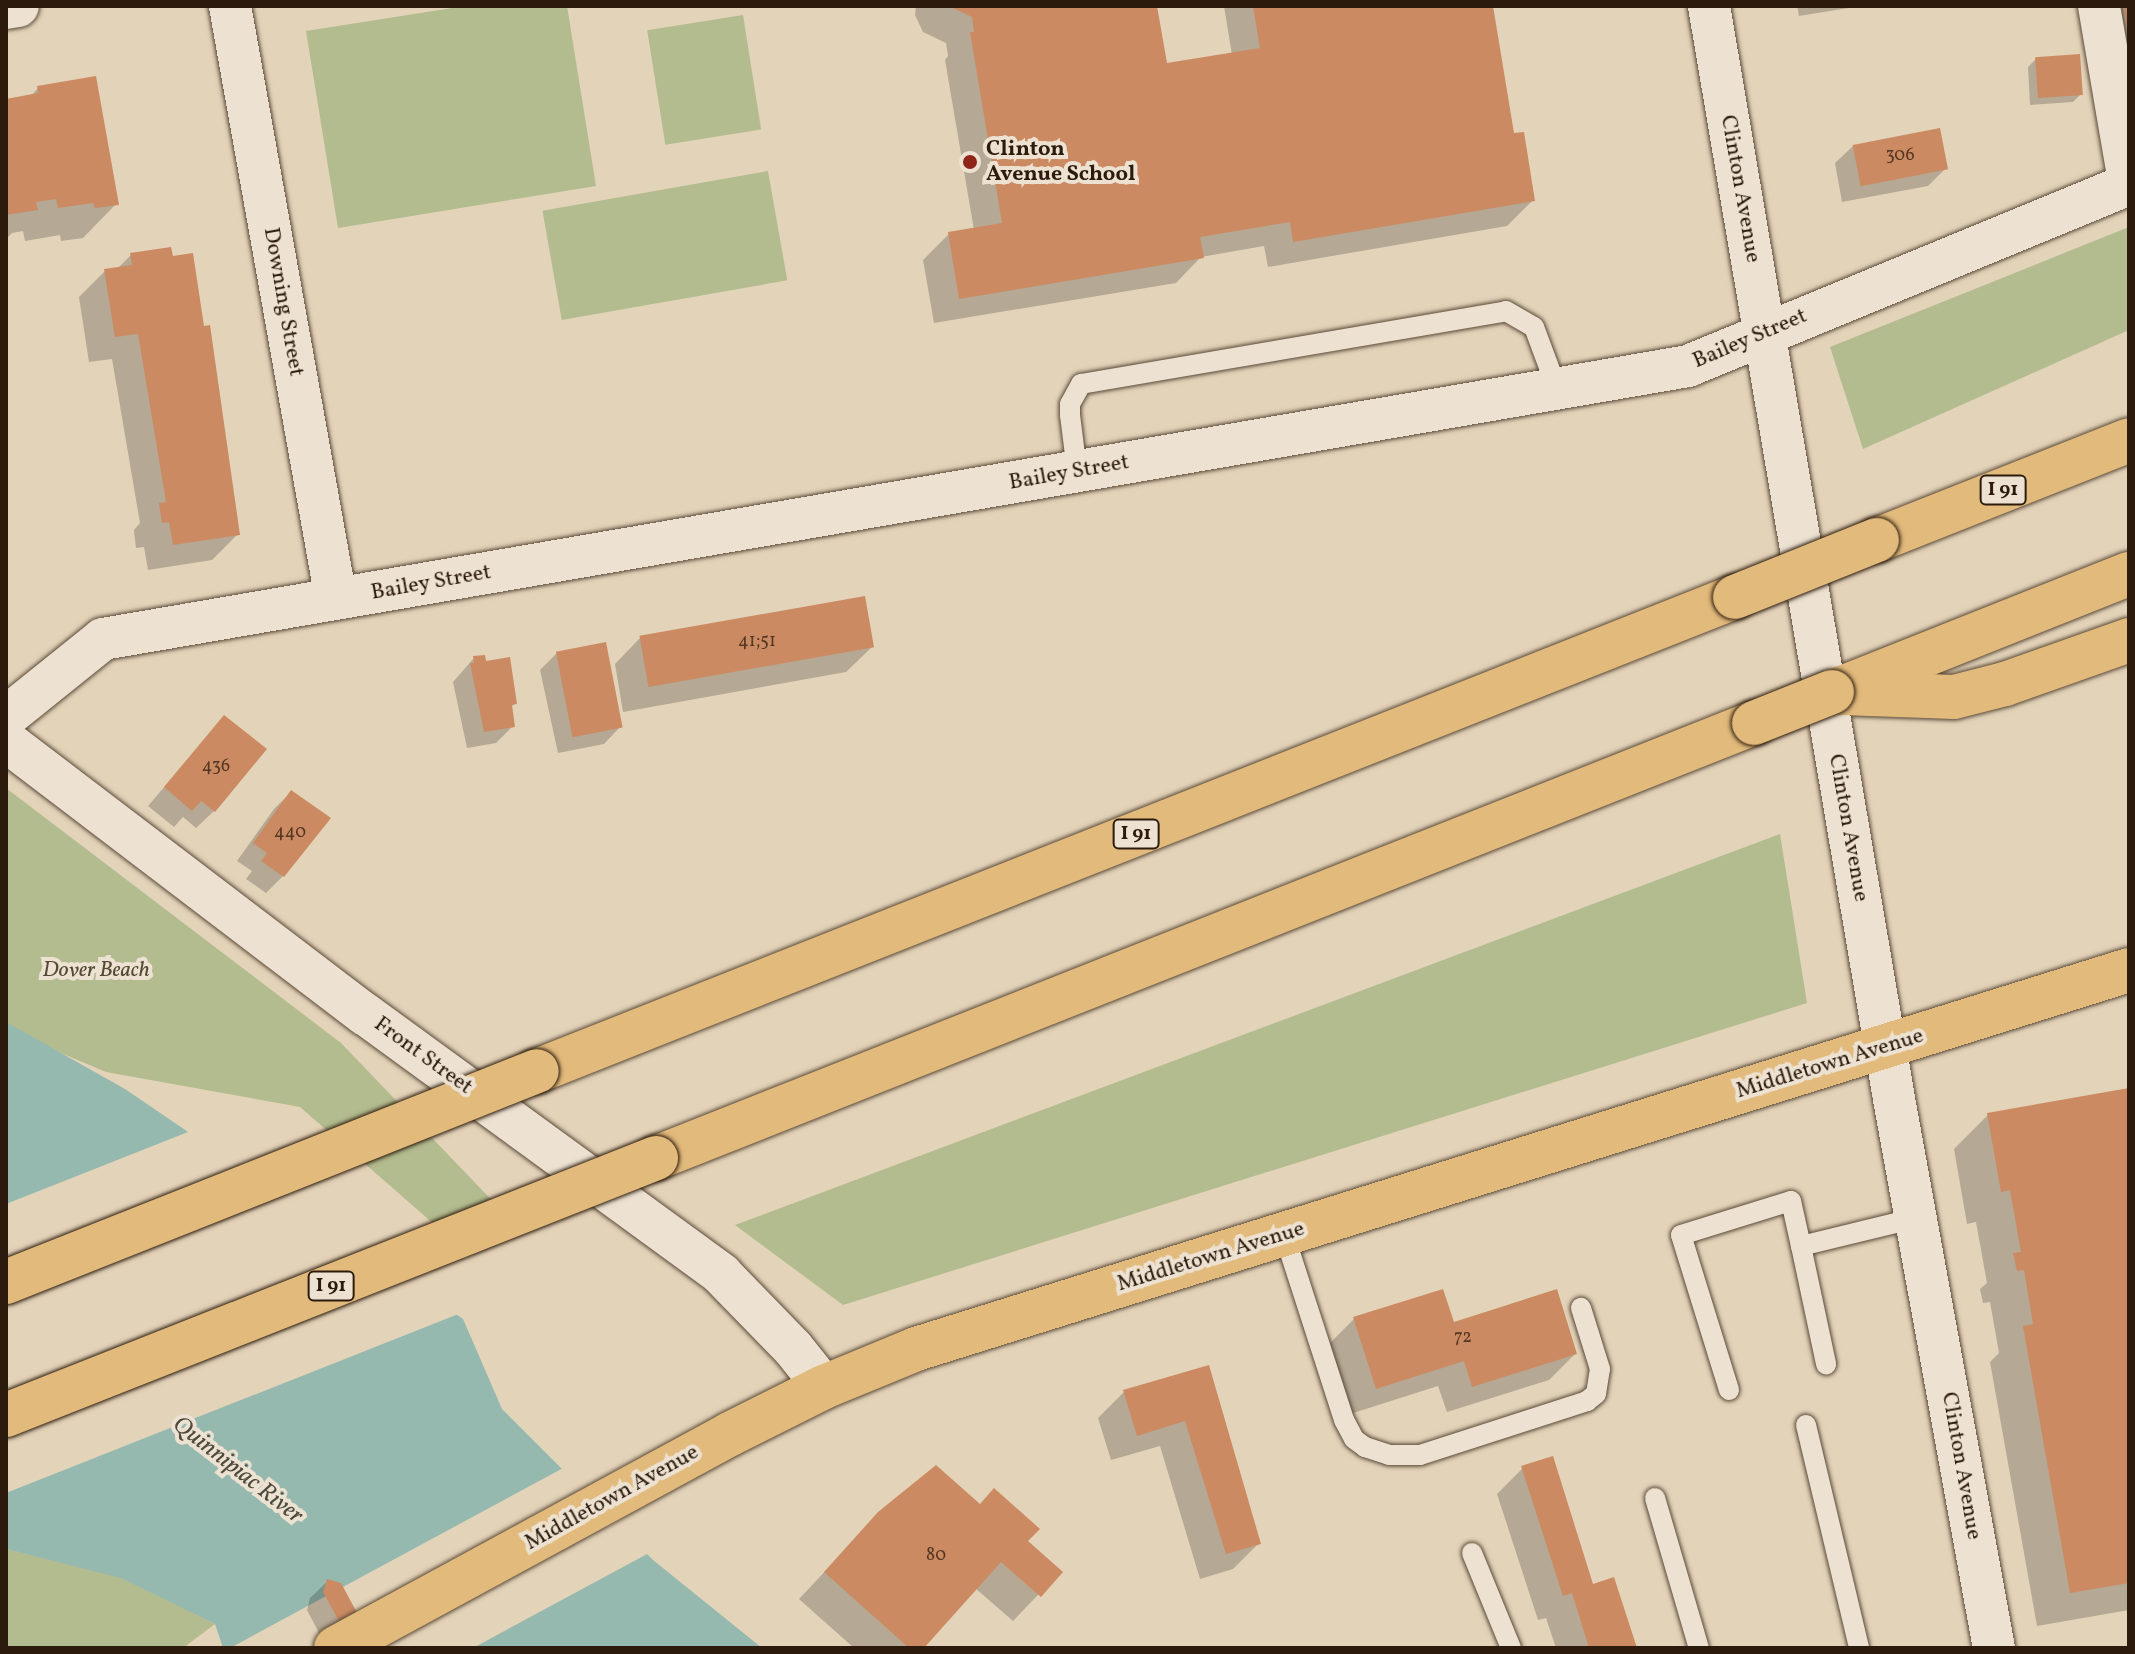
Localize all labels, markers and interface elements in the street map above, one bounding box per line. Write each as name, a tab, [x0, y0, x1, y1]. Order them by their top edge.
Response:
street label: Clinton Avenue	[1714, 113, 1766, 265]
place label: Clinton Avenue School	[986, 136, 1135, 188]
house number: 306	[1885, 145, 1915, 167]
marker: Clinton Avenue School	[961, 153, 979, 171]
street label: Downing Street	[257, 225, 309, 379]
street label: Bailey Street	[1689, 303, 1811, 375]
street label: Bailey Street	[1007, 449, 1131, 497]
road number: I 91	[1979, 474, 2027, 506]
street label: Bailey Street	[369, 559, 493, 607]
house number: 41;51	[738, 631, 776, 653]
street label: Clinton Avenue	[1822, 752, 1874, 904]
house number: 436	[202, 756, 230, 778]
road number: I 91	[1112, 818, 1160, 850]
house number: 440	[274, 822, 306, 844]
park label: Dover Beach	[42, 958, 150, 984]
street label: Front Street	[369, 1011, 477, 1101]
street label: Middletown Avenue	[1733, 1023, 1927, 1105]
street label: Middletown Avenue	[1114, 1216, 1308, 1298]
road number: I 91	[307, 1270, 355, 1302]
house number: 72	[1454, 1327, 1472, 1349]
street label: Clinton Avenue	[1935, 1390, 1987, 1542]
water label: Quinnipiac River	[166, 1411, 308, 1531]
street label: Middletown Avenue	[521, 1439, 703, 1557]
house number: 80	[926, 1545, 946, 1567]

